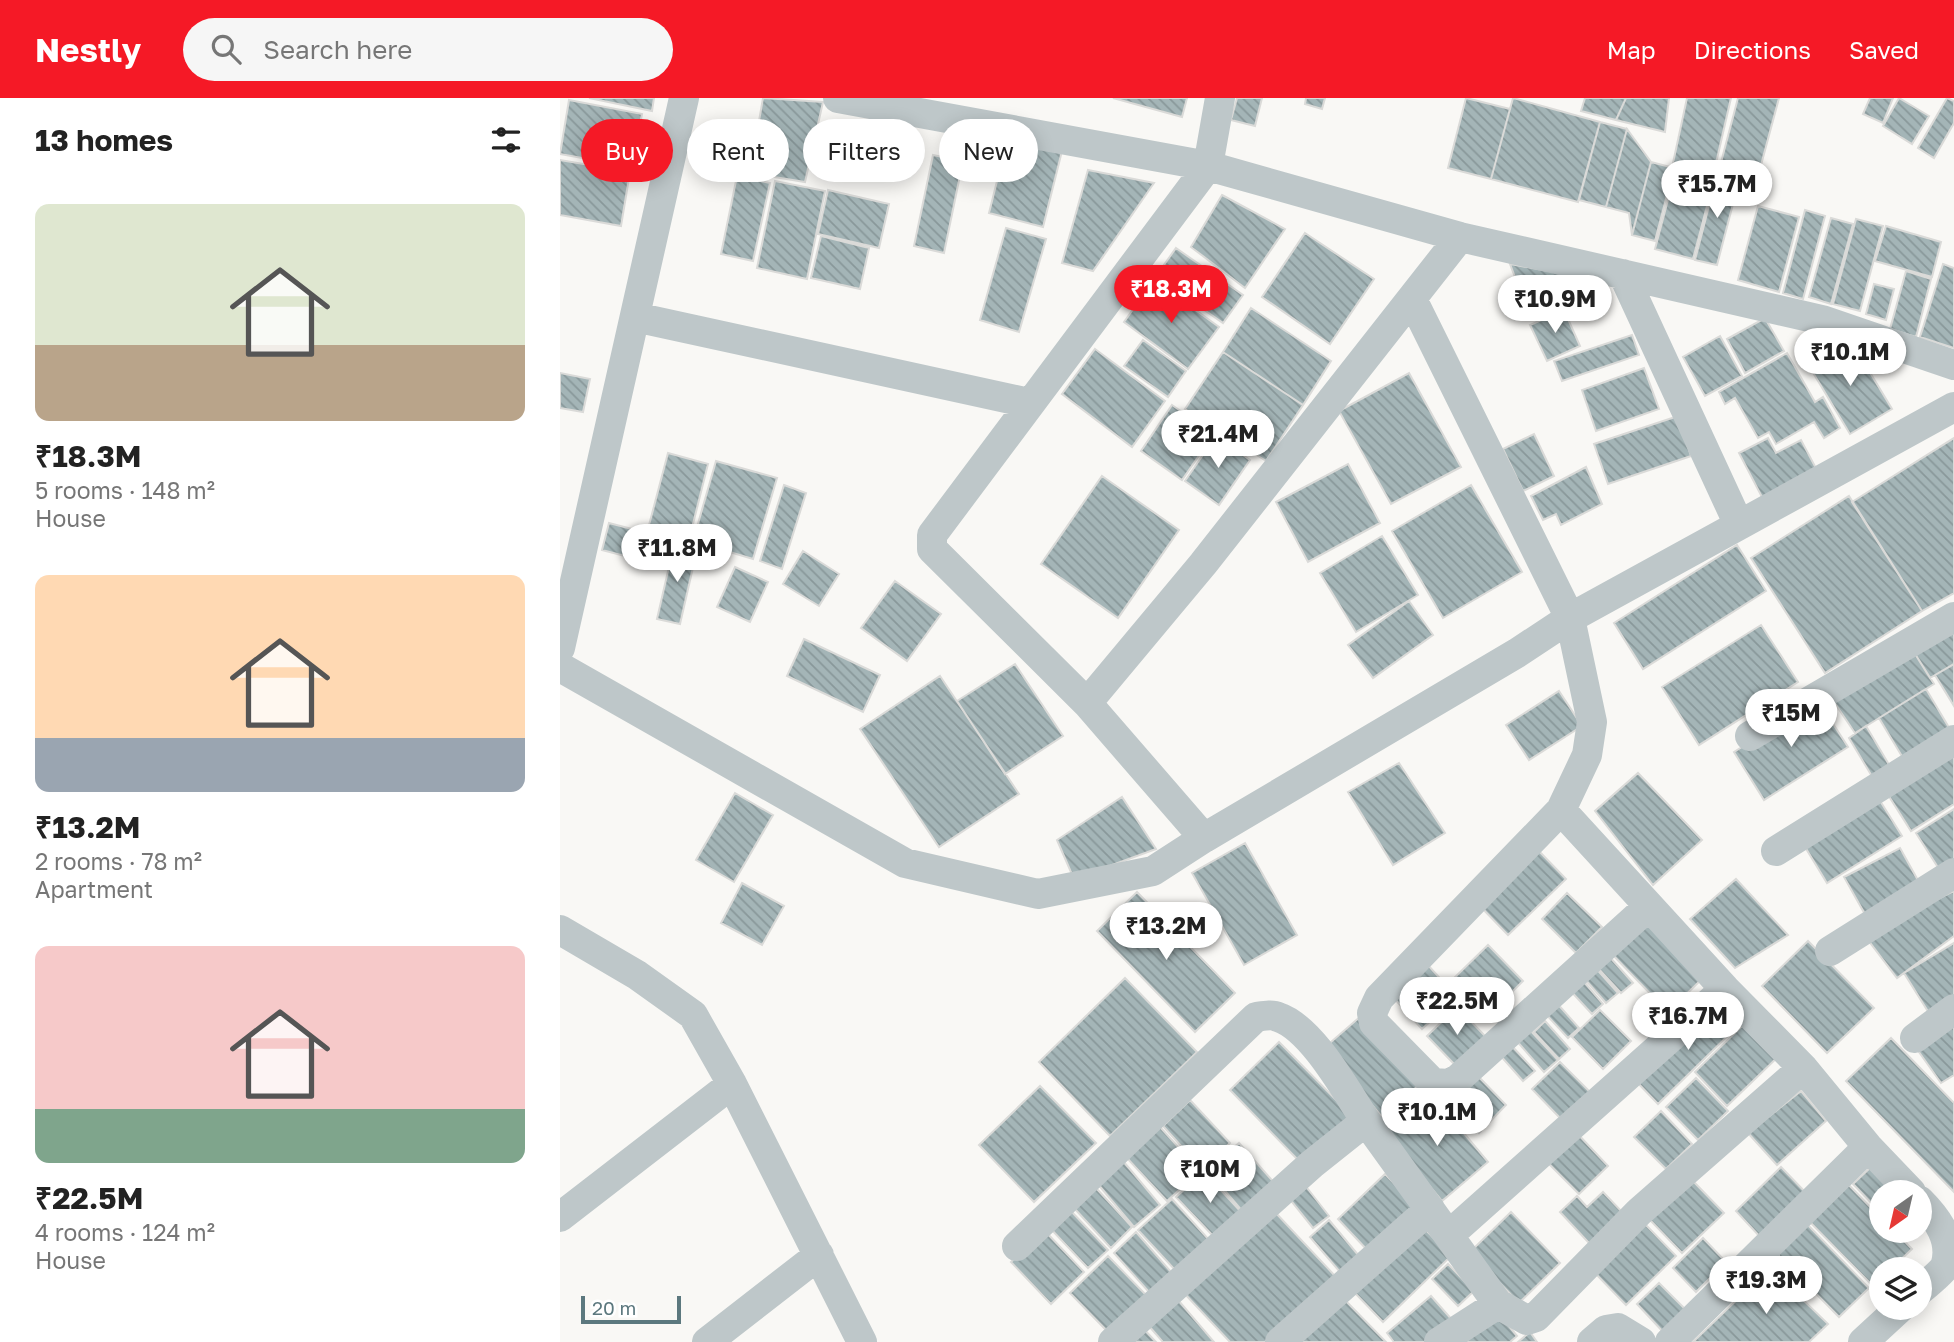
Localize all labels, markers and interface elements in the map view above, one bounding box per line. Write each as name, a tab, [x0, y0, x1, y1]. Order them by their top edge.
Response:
search box	[183, 18, 673, 81]
text: Nestly	[35, 30, 141, 69]
icon: search	[207, 30, 245, 68]
text: Search here	[263, 34, 412, 65]
text: Map	[1607, 35, 1656, 64]
text: Directions	[1694, 35, 1811, 64]
text: Saved	[1849, 35, 1919, 64]
chip: Buy	[581, 119, 673, 182]
chip: Rent	[687, 119, 789, 182]
chip: Filters	[803, 119, 925, 182]
chip: New	[939, 119, 1038, 182]
icon: filters	[487, 121, 525, 159]
text: 13 homes	[35, 122, 173, 158]
pin: ₹15.7M	[1660, 160, 1774, 220]
text: ₹15.7M	[1677, 169, 1757, 197]
icon: home	[217, 249, 343, 375]
pin: ₹18.3M	[1114, 266, 1228, 325]
text: ₹18.3M	[1130, 274, 1212, 302]
pin: ₹10.9M	[1498, 275, 1612, 335]
text: ₹10.9M	[1514, 284, 1596, 312]
pin: ₹10.1M	[1793, 328, 1907, 388]
text: ₹10.1M	[1810, 337, 1890, 365]
pin: ₹21.4M	[1161, 410, 1275, 470]
text: ₹21.4M	[1177, 419, 1259, 447]
text: ₹18.3M	[35, 438, 141, 474]
text: 5 rooms · 148 m²	[35, 476, 215, 504]
text: House	[35, 504, 106, 532]
pin: ₹11.8M	[620, 524, 734, 584]
text: ₹11.8M	[637, 533, 717, 561]
icon: home	[217, 620, 343, 746]
pin: ₹15M	[1750, 690, 1832, 749]
text: ₹15M	[1761, 698, 1821, 726]
text: ₹13.2M	[35, 809, 141, 845]
text: 2 rooms · 78 m²	[35, 847, 202, 875]
text: Apartment	[35, 875, 153, 903]
pin: ₹13.2M	[1109, 902, 1223, 962]
text: ₹13.2M	[1126, 911, 1206, 939]
pin: ₹22.5M	[1400, 978, 1514, 1037]
text: ₹22.5M	[1415, 986, 1499, 1014]
icon: home	[217, 991, 343, 1117]
pin: ₹16.7M	[1631, 992, 1745, 1052]
text: ₹16.7M	[1648, 1001, 1728, 1029]
pin: ₹10.1M	[1380, 1088, 1494, 1148]
text: ₹10.1M	[1397, 1097, 1477, 1125]
pin: ₹10M	[1169, 1146, 1251, 1205]
text: ₹10M	[1180, 1154, 1240, 1182]
text: ₹22.5M	[35, 1180, 143, 1216]
north arrow	[1869, 1180, 1932, 1242]
map controls	[1869, 1180, 1932, 1320]
text: 4 rooms · 124 m²	[35, 1218, 215, 1246]
text: House	[35, 1246, 106, 1274]
pin: ₹19.3M	[1709, 1256, 1823, 1316]
button: layers	[1869, 1257, 1932, 1320]
text: ₹19.3M	[1725, 1265, 1807, 1293]
scale bar	[581, 1293, 681, 1325]
text: 20 m	[592, 1296, 636, 1319]

